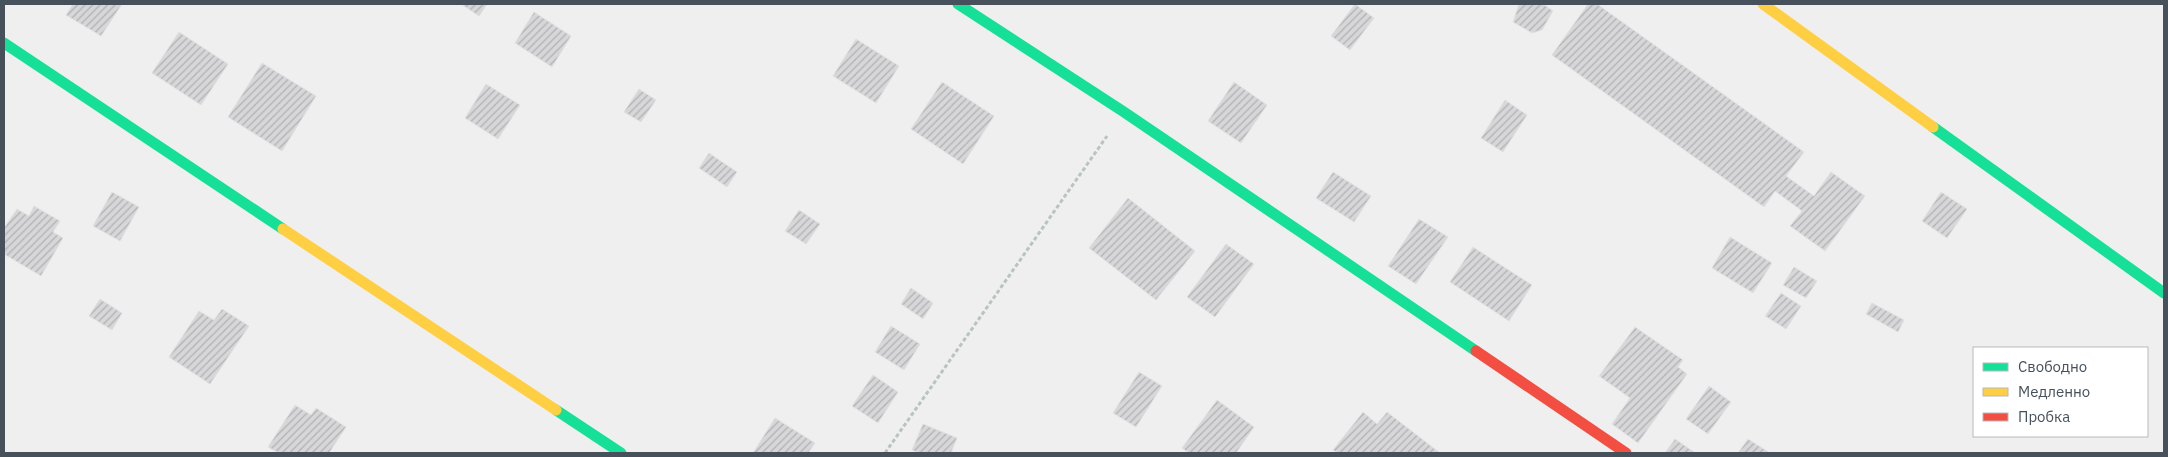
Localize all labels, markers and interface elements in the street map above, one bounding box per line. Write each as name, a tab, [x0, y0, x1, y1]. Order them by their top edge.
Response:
legend	[1973, 347, 2148, 437]
text: Свободно	[2018, 357, 2087, 376]
text: Медленно	[2018, 382, 2090, 401]
text: Пробка	[2018, 407, 2070, 426]

